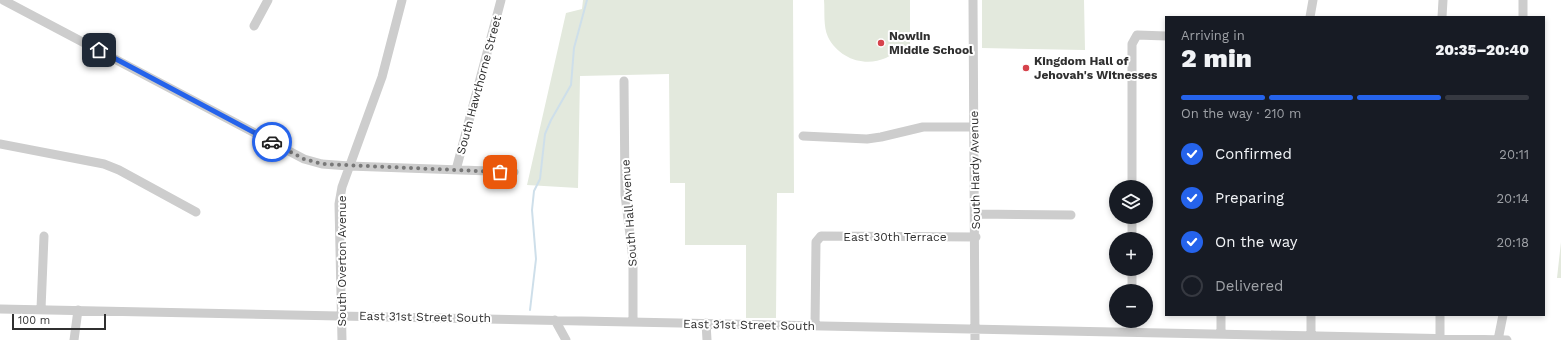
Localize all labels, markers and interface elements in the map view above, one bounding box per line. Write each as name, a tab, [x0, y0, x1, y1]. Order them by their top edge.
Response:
street label: South Hawthorne Street	[454, 14, 504, 156]
text: Arriving in	[1181, 28, 1245, 43]
place label: Nowlin Middle School	[889, 29, 973, 57]
pin	[82, 33, 116, 67]
marker: Nowlin Middle School	[876, 38, 886, 48]
icon: home	[88, 39, 110, 61]
text: 20:35–20:40	[1435, 41, 1529, 59]
text: 2 min	[1181, 43, 1252, 73]
place label: Kingdom Hall of Jehovah's Witnesses	[1034, 54, 1158, 82]
marker: Kingdom Hall of Jehovah's Witnesses	[1021, 63, 1031, 73]
text: On the way · 210 m	[1181, 106, 1301, 121]
street label: South Hardy Avenue	[967, 111, 983, 229]
courier	[252, 122, 292, 162]
icon: car	[261, 131, 283, 153]
icon: check	[1181, 143, 1203, 165]
text: Confirmed	[1215, 145, 1292, 163]
text: 20:11	[1499, 147, 1529, 162]
pin	[483, 155, 517, 189]
street label: South Hall Avenue	[618, 159, 640, 267]
icon: bag	[489, 161, 511, 183]
map controls	[1109, 180, 1153, 328]
button: layers	[1109, 180, 1153, 224]
icon: check	[1181, 187, 1203, 209]
text: Preparing	[1215, 189, 1284, 207]
text: 20:14	[1496, 191, 1529, 206]
street label: South Overton Avenue	[335, 195, 349, 327]
street label: East 30th Terrace	[843, 230, 947, 244]
icon: check	[1181, 231, 1203, 253]
button: +	[1109, 232, 1153, 276]
text: On the way	[1215, 233, 1297, 251]
text: 20:18	[1496, 235, 1529, 250]
text: Delivered	[1215, 277, 1283, 295]
button: −	[1109, 284, 1153, 328]
street label: East 31st Street South	[359, 309, 491, 325]
scale bar	[12, 312, 106, 331]
text: 100 m	[18, 314, 50, 327]
street label: East 31st Street South	[683, 317, 815, 333]

